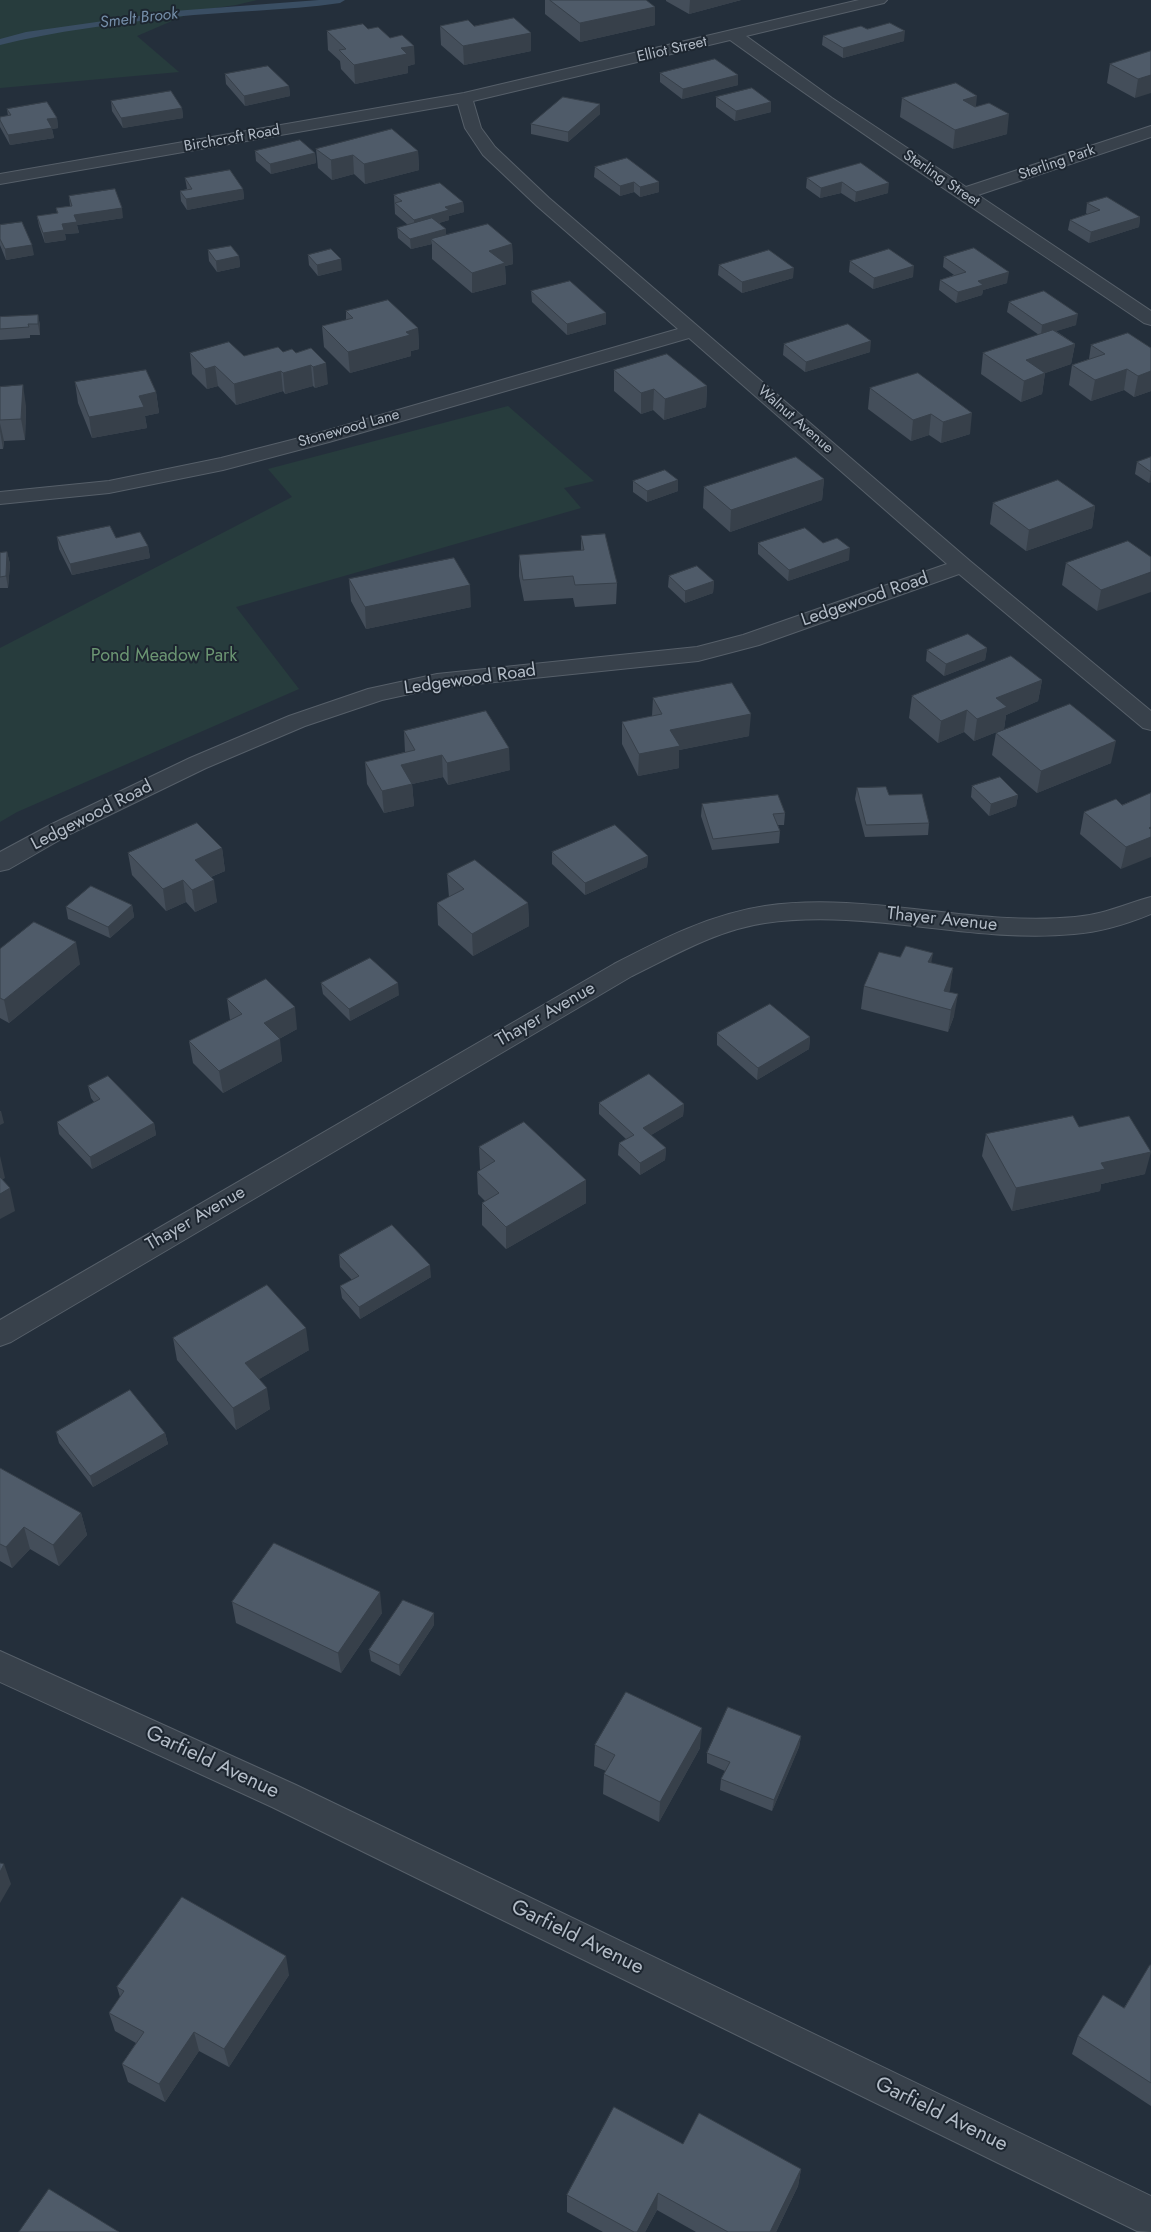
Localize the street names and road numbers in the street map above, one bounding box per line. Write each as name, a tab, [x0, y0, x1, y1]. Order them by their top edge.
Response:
street label: Elliot Street	[635, 33, 709, 67]
street label: Birchcroft Road	[183, 122, 281, 156]
street label: Sterling Park	[1016, 142, 1098, 184]
street label: Sterling Street	[899, 147, 983, 211]
street label: Walnut Avenue	[753, 382, 837, 458]
street label: Stonewood Lane	[296, 406, 402, 452]
street label: Ledgewood Road	[799, 568, 931, 632]
street label: Ledgewood Road	[403, 660, 537, 700]
street label: Ledgewood Road	[28, 776, 156, 856]
street label: Thayer Avenue	[886, 903, 998, 937]
street label: Thayer Avenue	[493, 978, 599, 1052]
street label: Thayer Avenue	[143, 1182, 249, 1256]
street label: Garfield Avenue	[141, 1721, 283, 1805]
street label: Garfield Avenue	[507, 1895, 647, 1981]
street label: Garfield Avenue	[871, 2072, 1011, 2158]

